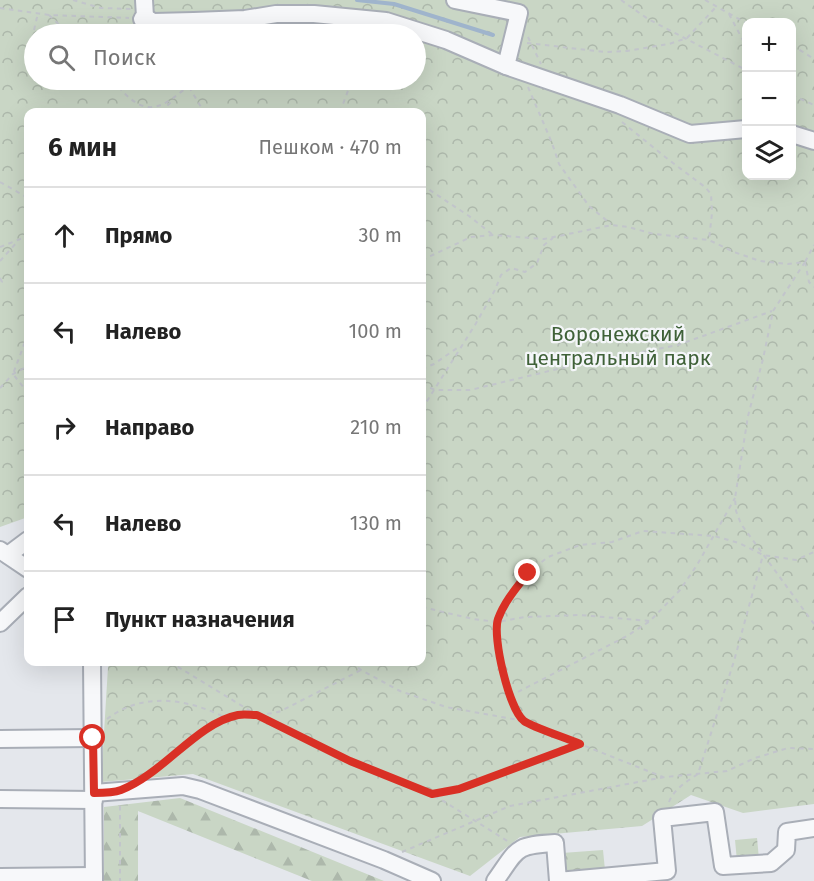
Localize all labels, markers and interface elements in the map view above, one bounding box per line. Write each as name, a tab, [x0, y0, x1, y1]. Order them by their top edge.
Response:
map controls	[742, 18, 796, 180]
button: +	[742, 18, 796, 72]
search box	[24, 24, 426, 90]
icon: search	[45, 41, 78, 74]
text: Поиск	[93, 44, 156, 71]
button: −	[742, 72, 796, 126]
button: layers	[742, 126, 796, 180]
text: 6 мин	[48, 132, 117, 163]
text: Пешком · 470 m	[259, 135, 402, 159]
icon: ahead	[48, 219, 81, 252]
text: Прямо	[105, 222, 172, 249]
text: 30 m	[358, 223, 402, 247]
icon: left	[48, 315, 81, 348]
text: Налево	[105, 318, 181, 345]
text: 100 m	[349, 319, 402, 343]
park label: Воронежский центральный парк	[525, 321, 711, 371]
icon: right	[48, 411, 81, 444]
text: Направо	[105, 414, 194, 441]
text: 210 m	[350, 415, 402, 439]
icon: left	[48, 507, 81, 540]
text: Налево	[105, 510, 181, 537]
text: 130 m	[350, 511, 402, 535]
route end	[514, 559, 540, 585]
icon: arrive	[48, 603, 81, 636]
text: Пункт назначения	[105, 606, 295, 633]
route start	[79, 724, 105, 750]

